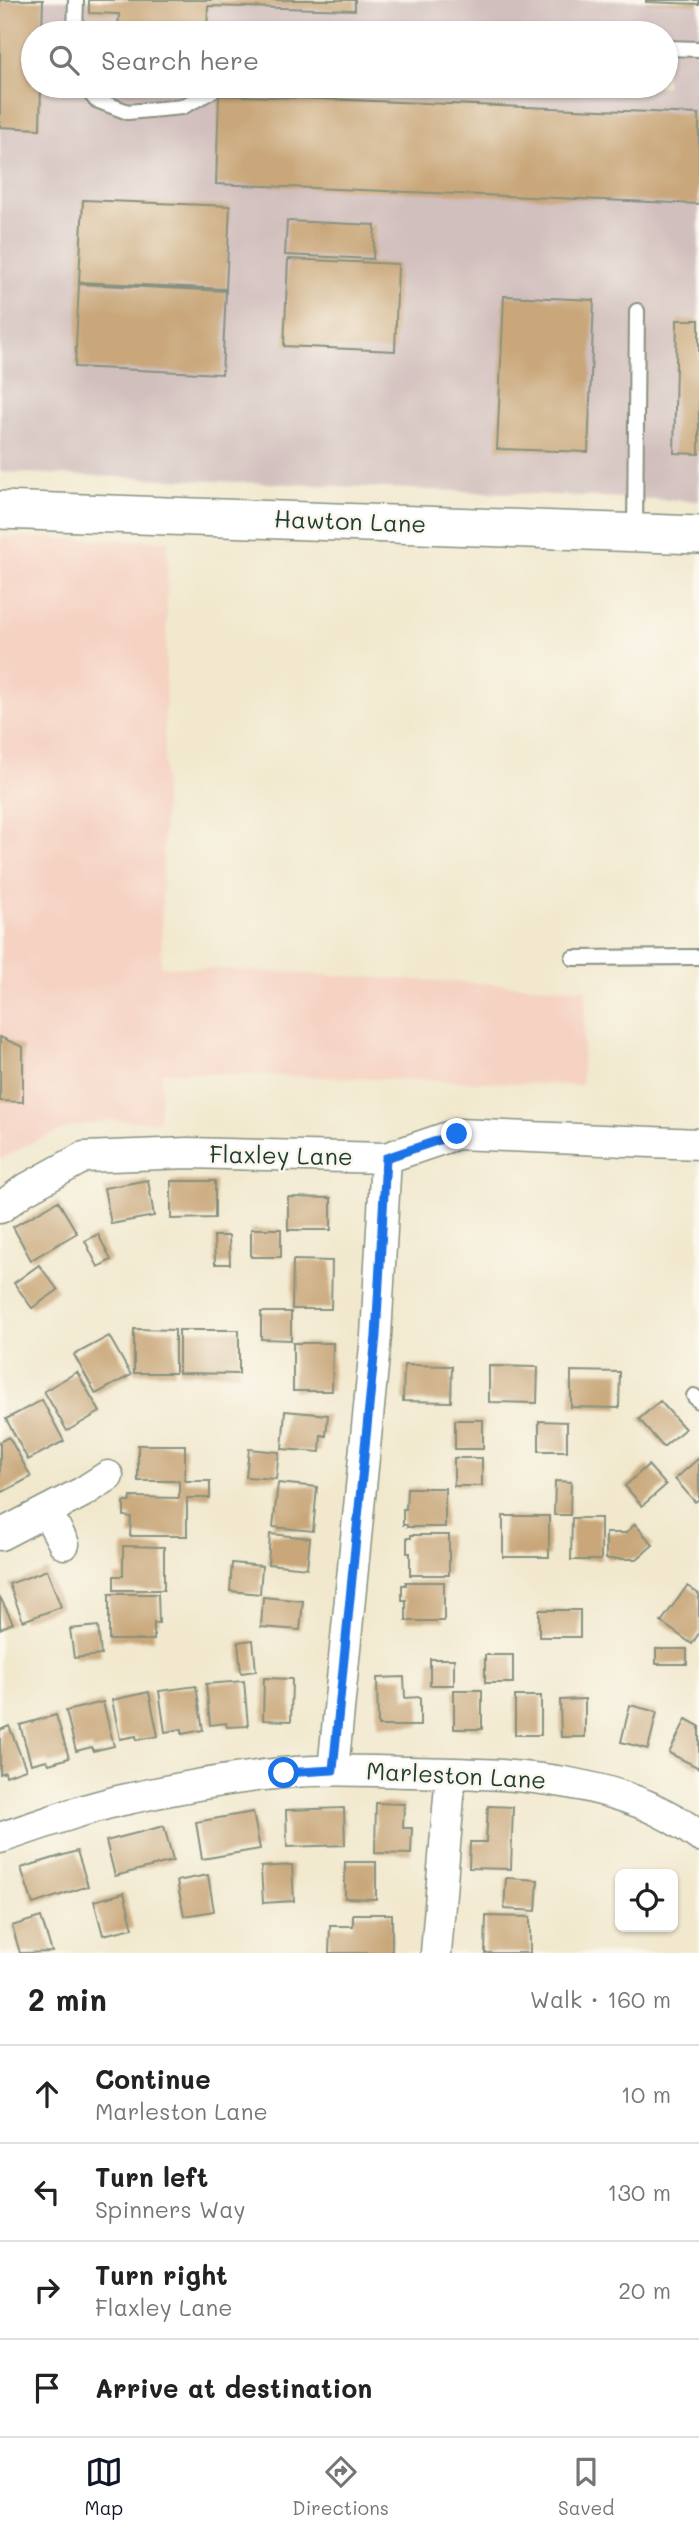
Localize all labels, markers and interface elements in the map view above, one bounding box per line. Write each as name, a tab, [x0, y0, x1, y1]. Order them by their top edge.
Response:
search box	[21, 21, 678, 98]
icon: search	[45, 41, 83, 79]
text: Search here	[101, 43, 259, 77]
street label: Hawton Lane	[273, 502, 427, 539]
route end	[441, 1118, 472, 1149]
street label: Flaxley Lane	[209, 1138, 353, 1171]
street label: Marleston Lane	[365, 1754, 547, 1795]
route start	[268, 1757, 299, 1788]
map controls	[615, 1869, 678, 1932]
button: locate	[615, 1869, 678, 1932]
text: 2 min	[28, 1979, 107, 2019]
text: Walk · 160 m	[530, 1984, 671, 2014]
text: Continue	[95, 2062, 211, 2096]
icon: ahead	[28, 2075, 66, 2113]
text: 10 m	[621, 2079, 671, 2109]
text: Marleston Lane	[95, 2096, 268, 2126]
text: Turn left	[95, 2160, 208, 2194]
icon: left	[28, 2173, 66, 2211]
text: 130 m	[607, 2177, 671, 2207]
text: Spinners Way	[95, 2194, 246, 2224]
text: Turn right	[95, 2258, 228, 2292]
icon: right	[28, 2271, 66, 2309]
text: 20 m	[618, 2275, 671, 2305]
text: Flaxley Lane	[95, 2292, 232, 2322]
icon: arrive	[28, 2369, 66, 2407]
text: Arrive at destination	[95, 2371, 372, 2405]
tab: Map	[85, 2453, 123, 2520]
tab: Directions	[292, 2453, 389, 2520]
tab: Saved	[558, 2453, 614, 2520]

